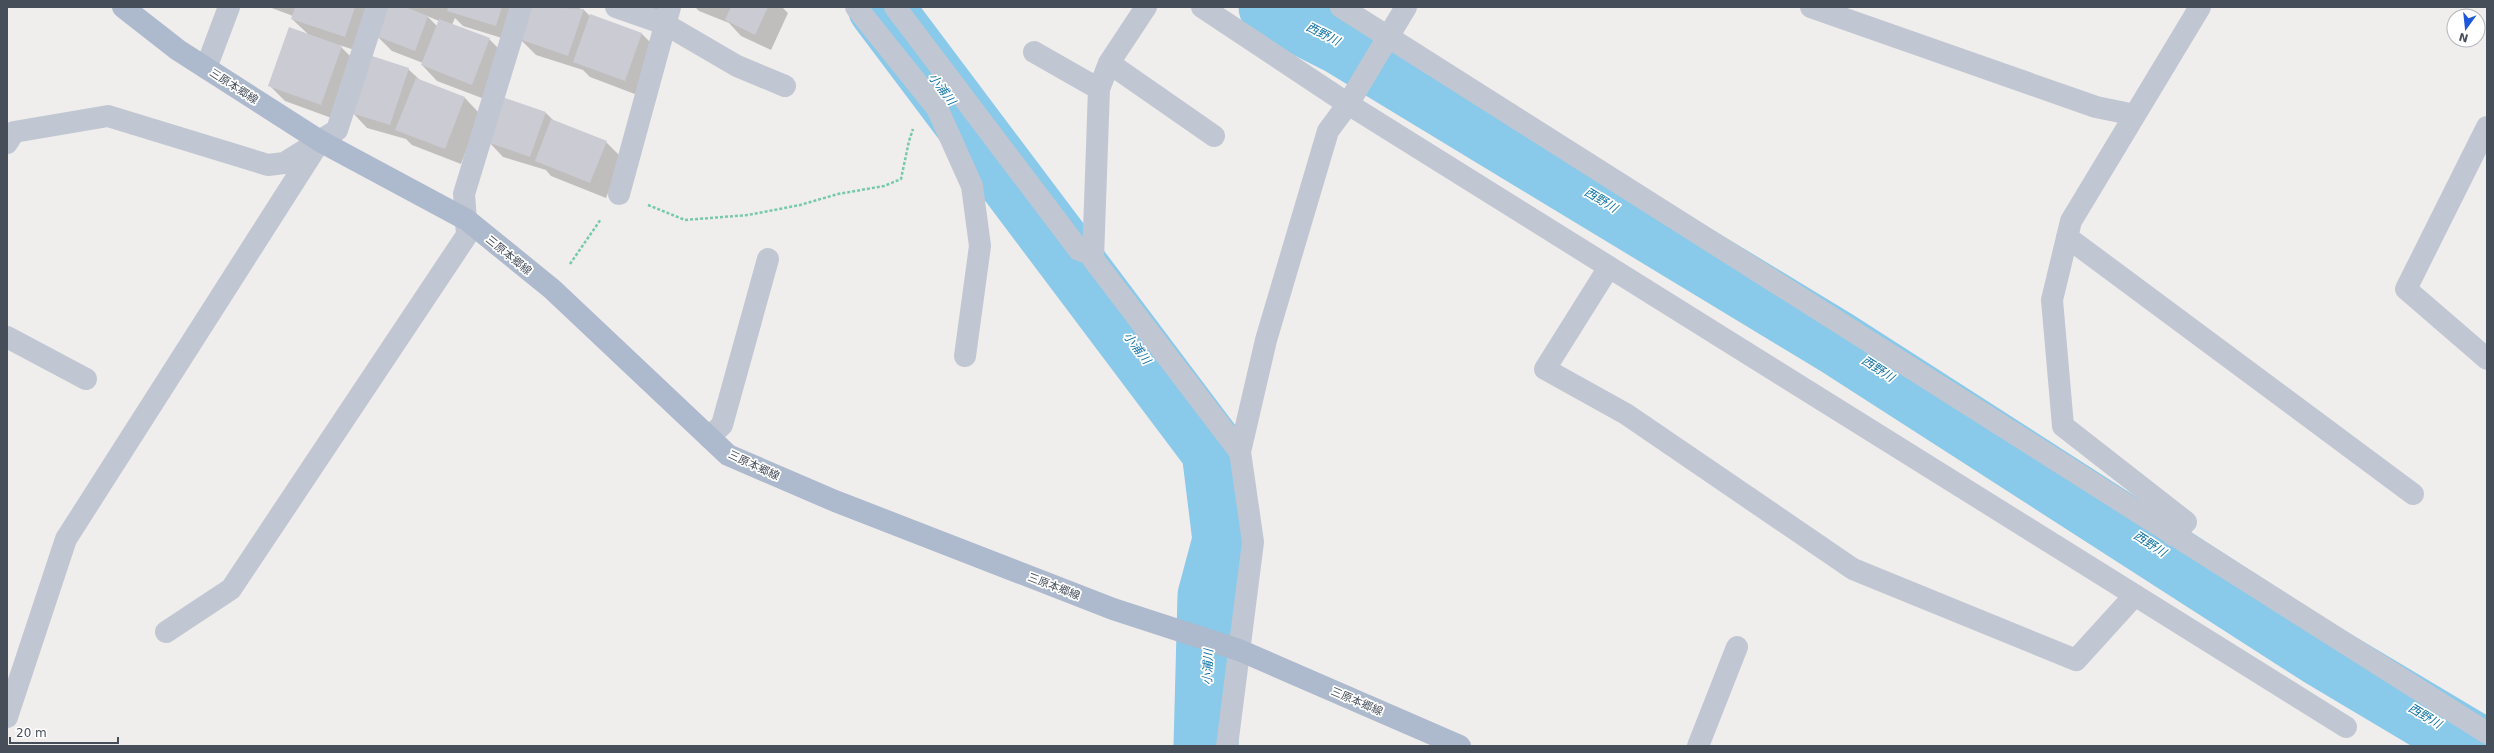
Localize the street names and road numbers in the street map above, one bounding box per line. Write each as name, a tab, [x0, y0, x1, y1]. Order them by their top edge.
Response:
street label: 三原本郷線	[207, 66, 260, 107]
street label: 三原本郷線	[483, 233, 534, 278]
street label: 三原本郷線	[726, 448, 781, 483]
street label: 三原本郷線	[1026, 571, 1082, 602]
street label: 三原本郷線	[1329, 685, 1385, 718]

